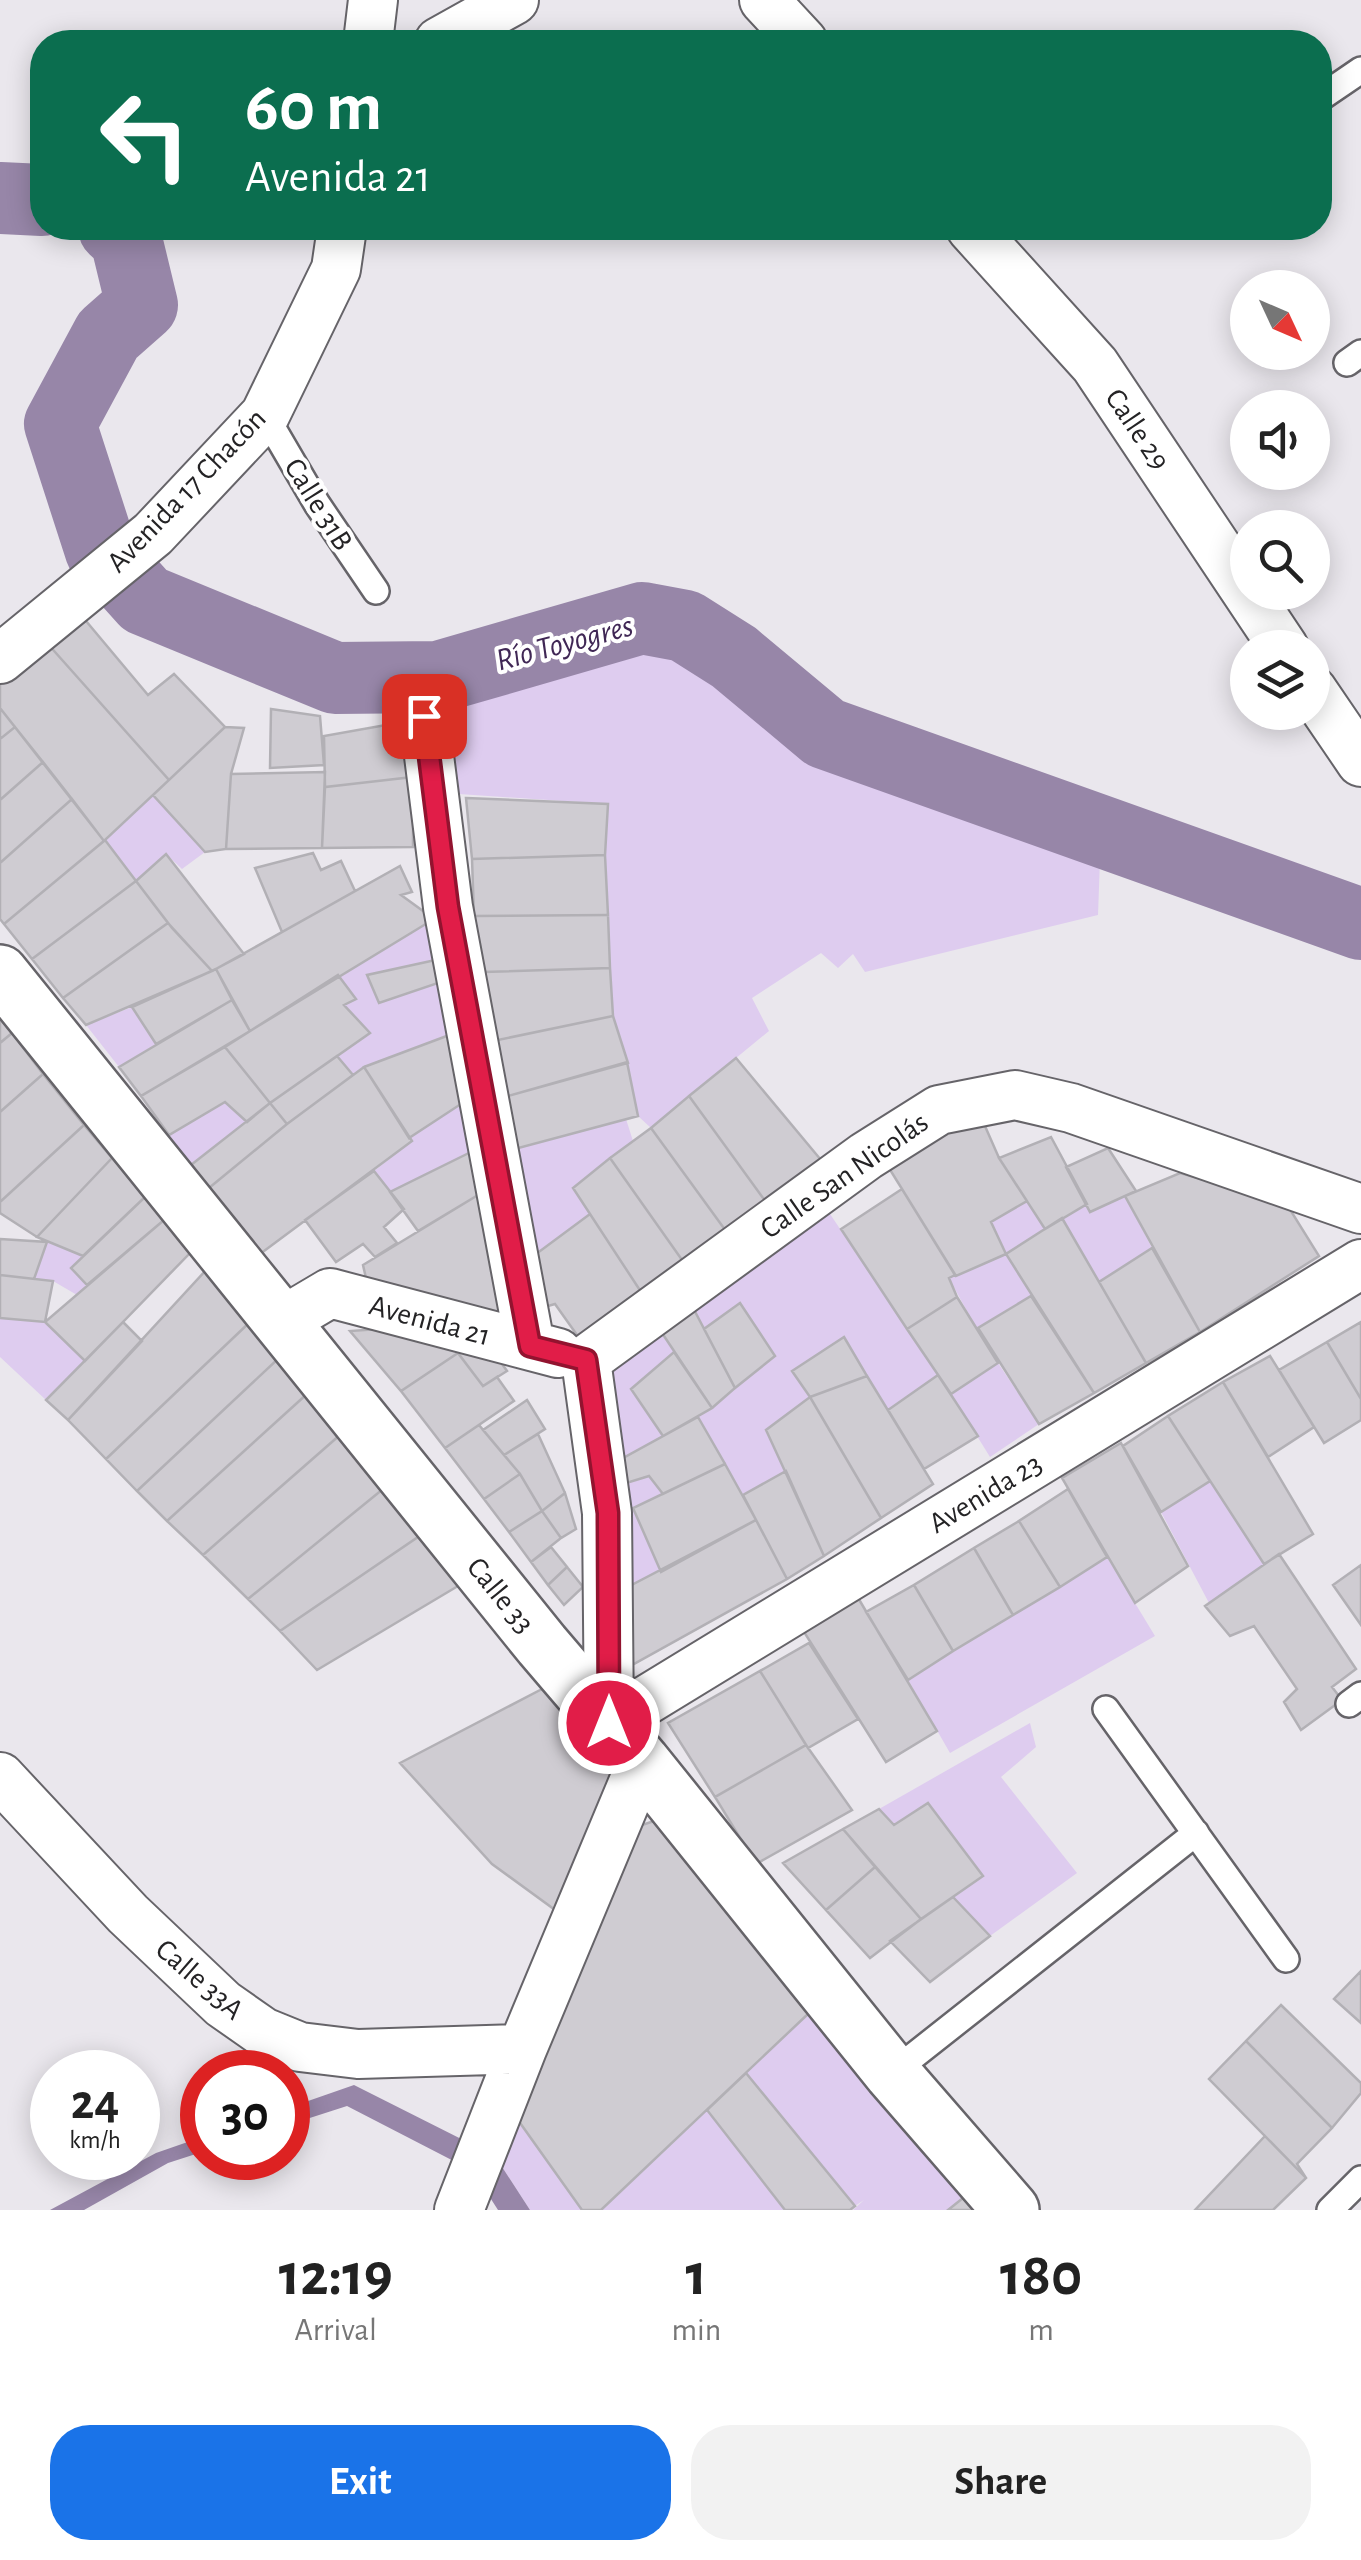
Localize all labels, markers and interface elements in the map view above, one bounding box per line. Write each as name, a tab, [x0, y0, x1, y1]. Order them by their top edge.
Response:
icon: left	[80, 70, 210, 200]
text: 60 m	[245, 73, 382, 143]
text: Avenida 21	[245, 155, 431, 200]
north arrow	[1230, 270, 1330, 370]
map controls	[1230, 270, 1330, 730]
street label: Calle 29	[1099, 384, 1175, 476]
button: sound	[1230, 390, 1330, 490]
street label: Avenida 17 Chacón	[102, 403, 272, 578]
street label: Calle 31B	[278, 453, 358, 556]
button: search	[1230, 510, 1330, 610]
water label: Río Toyogres	[493, 609, 636, 677]
button: layers	[1230, 630, 1330, 730]
pin	[382, 674, 467, 759]
icon: arrive	[397, 689, 452, 744]
street label: Calle San Nicolás	[755, 1107, 934, 1245]
street label: Avenida 21	[366, 1290, 493, 1351]
street label: Avenida 23	[924, 1449, 1047, 1539]
street label: Calle 33	[461, 1552, 540, 1639]
position arrow	[557, 1671, 661, 1775]
street label: Calle 33A	[150, 1934, 249, 2026]
speed limit sign: 30	[180, 2050, 310, 2180]
text: 24	[71, 2078, 119, 2128]
text: km/h	[69, 2128, 121, 2153]
text: 12:19	[279, 2246, 393, 2306]
text: 1	[686, 2246, 707, 2306]
text: 180	[1000, 2246, 1082, 2306]
text: Arrival	[295, 2314, 377, 2346]
text: min	[671, 2314, 721, 2346]
text: m	[1028, 2314, 1054, 2346]
button: Exit	[50, 2425, 671, 2540]
button: Share	[691, 2425, 1311, 2540]

